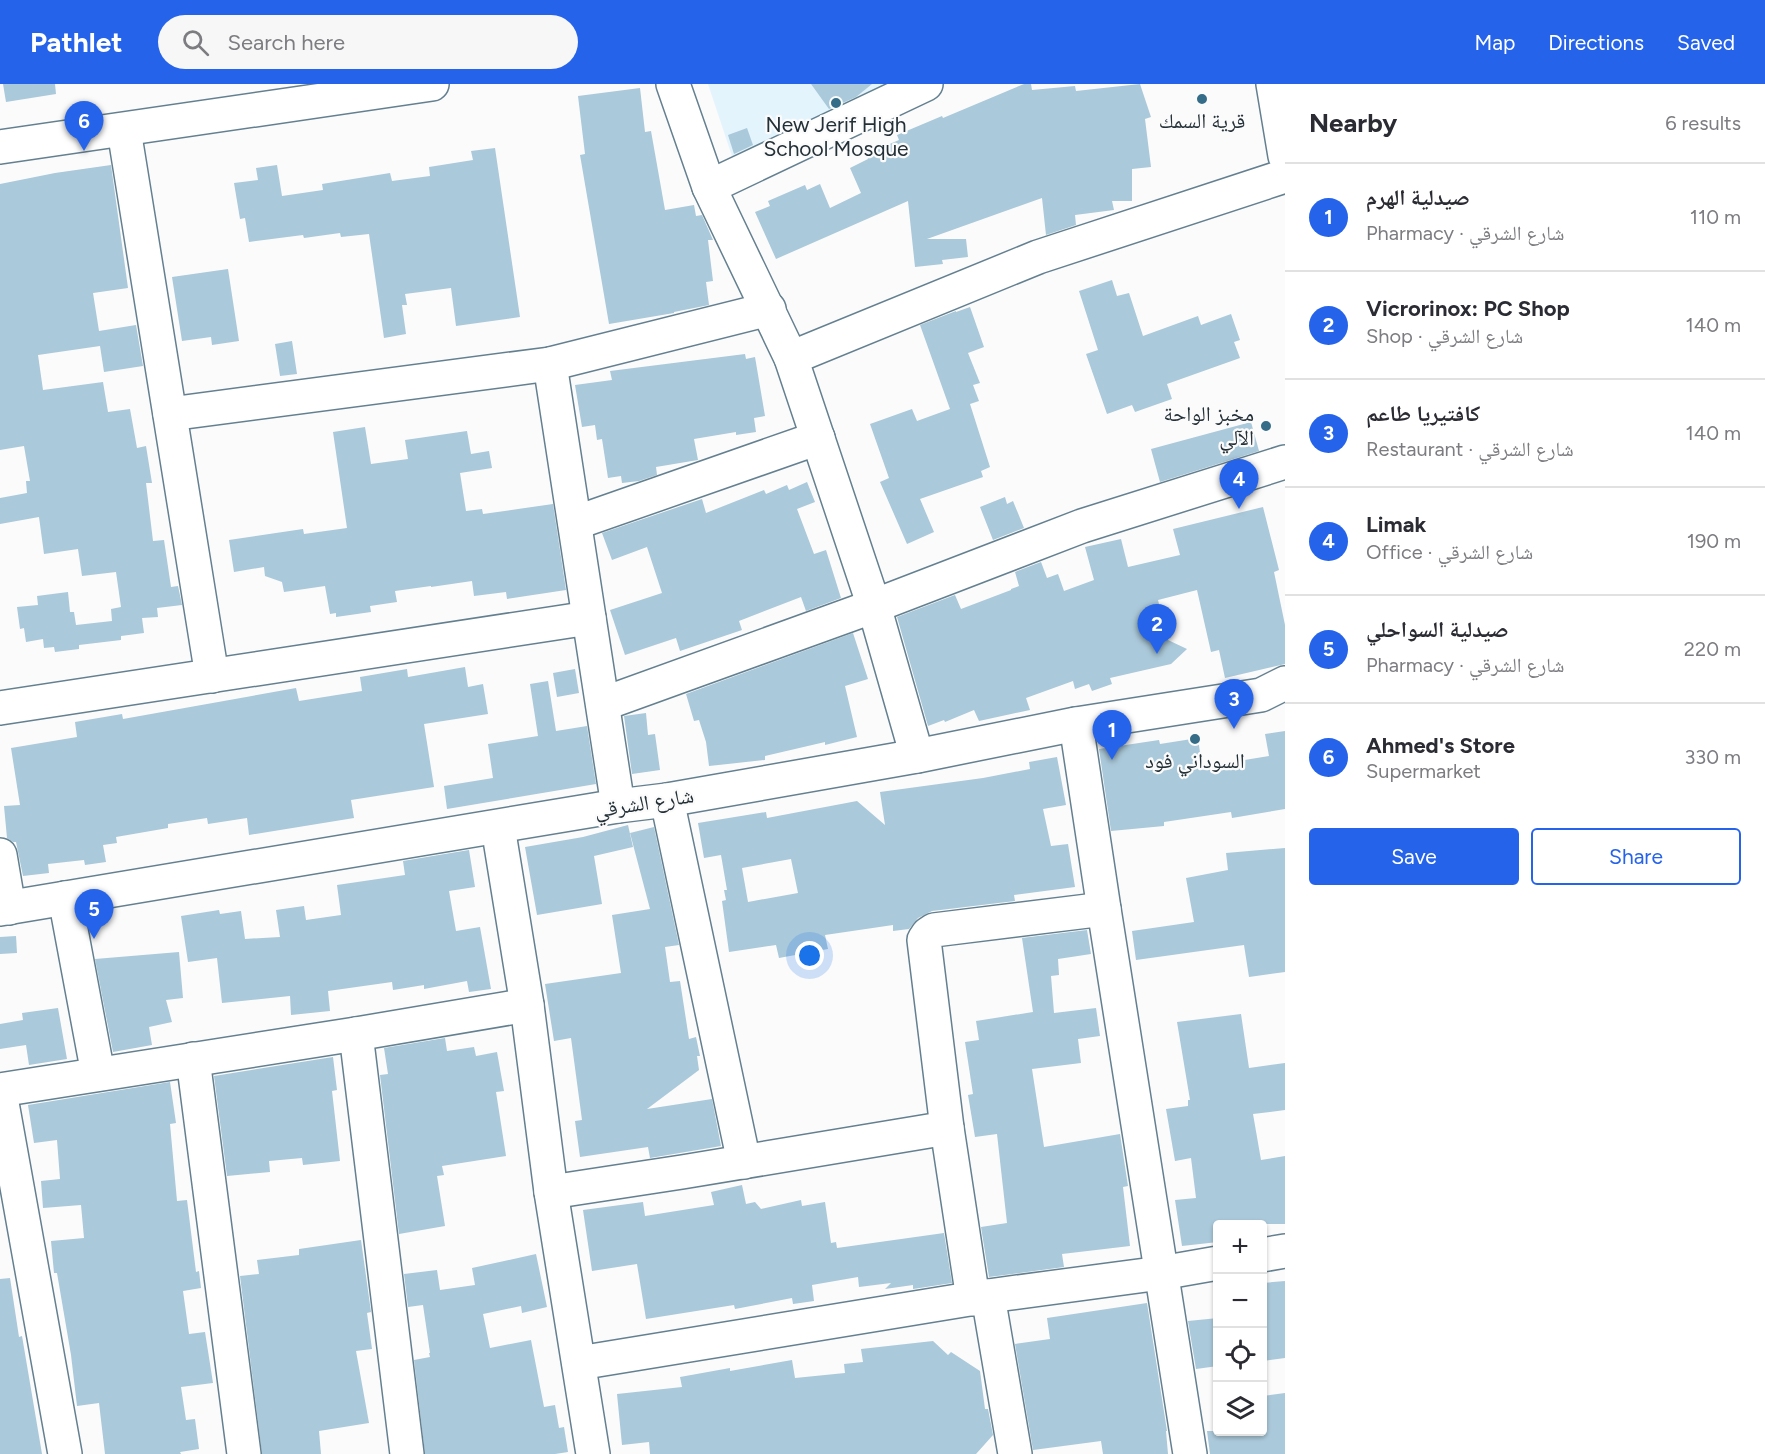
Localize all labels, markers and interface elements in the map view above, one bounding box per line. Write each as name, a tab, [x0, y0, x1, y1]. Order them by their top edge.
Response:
search box	[158, 15, 578, 69]
text: Pathlet	[30, 25, 122, 59]
icon: search	[179, 26, 212, 59]
text: Search here	[227, 29, 345, 56]
text: Map	[1474, 30, 1515, 55]
text: Directions	[1548, 30, 1644, 55]
text: Saved	[1677, 30, 1735, 55]
marker: قرية السمك	[1195, 92, 1209, 106]
marker: New Jerif High School Mosque	[829, 96, 843, 110]
pin: 6	[64, 101, 104, 151]
text: Nearby	[1309, 107, 1397, 139]
place label: قرية السمك	[1159, 108, 1245, 133]
text: 6 results	[1665, 111, 1741, 135]
place label: New Jerif High School Mosque	[763, 112, 909, 161]
text: صيدلية الهرم	[1366, 184, 1470, 211]
text: 1	[1324, 205, 1333, 229]
text: 110 m	[1690, 205, 1741, 229]
text: Pharmacy · شارع الشرقي	[1366, 221, 1564, 245]
text: Vicrorinox: PC Shop	[1366, 295, 1570, 322]
text: 2	[1323, 313, 1334, 337]
text: 140 m	[1686, 313, 1741, 337]
text: Shop · شارع الشرقي	[1366, 324, 1523, 348]
text: كافتيريا طاعم	[1366, 400, 1480, 427]
place label: مخبز الواحة الآلي	[1164, 401, 1254, 454]
marker: مخبز الواحة الآلي	[1259, 419, 1273, 433]
text: 3	[1323, 421, 1334, 445]
text: 140 m	[1686, 421, 1741, 445]
text: Restaurant · شارع الشرقي	[1366, 437, 1574, 461]
pin: 4	[1220, 460, 1258, 509]
text: Limak	[1366, 511, 1426, 538]
text: 4	[1322, 529, 1335, 553]
text: 190 m	[1687, 529, 1741, 553]
text: Office · شارع الشرقي	[1366, 540, 1533, 564]
pin: 2	[1138, 604, 1176, 654]
text: صيدلية السواحلي	[1366, 616, 1508, 643]
text: 5	[1323, 637, 1334, 661]
text: 220 m	[1684, 637, 1741, 661]
text: Pharmacy · شارع الشرقي	[1366, 653, 1564, 677]
pin: 3	[1214, 680, 1254, 729]
pin: 1	[1092, 710, 1132, 760]
marker: السوداني فود	[1188, 732, 1202, 746]
text: Ahmed's Store	[1366, 732, 1515, 759]
text: 6	[1323, 745, 1334, 769]
text: 330 m	[1684, 745, 1741, 769]
place label: السوداني فود	[1145, 748, 1245, 777]
text: Supermarket	[1366, 759, 1481, 783]
street label: شارع الشرقي	[592, 782, 696, 827]
button: Save	[1309, 828, 1519, 885]
button: Share	[1531, 828, 1741, 885]
pin: 5	[74, 890, 113, 939]
your location	[795, 941, 824, 970]
map controls	[1213, 1220, 1267, 1436]
button: +	[1213, 1220, 1267, 1274]
button: −	[1213, 1274, 1267, 1328]
button: locate	[1213, 1328, 1267, 1382]
button: layers	[1213, 1382, 1267, 1436]

